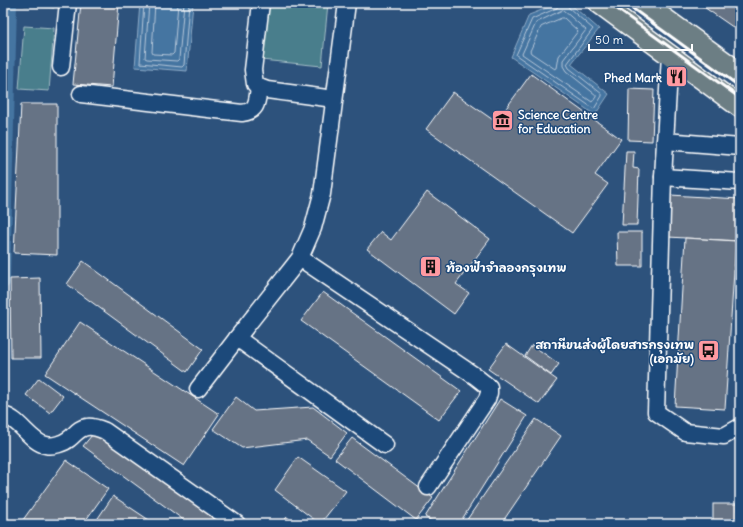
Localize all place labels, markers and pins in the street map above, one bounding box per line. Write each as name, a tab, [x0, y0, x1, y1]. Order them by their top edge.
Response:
restaurant icon: Phed Mark	[664, 64, 690, 90]
place label: Phed Mark	[604, 70, 662, 85]
place label: Science Centre for Education	[517, 107, 599, 136]
museum icon: Science Centre for Education	[490, 108, 516, 134]
building icon: ท้องฟ้าจำลองกรุงเทพ	[417, 254, 443, 280]
place label: ท้องฟ้าจำลองกรุงเทพ	[446, 260, 566, 277]
place label: สถานีขนส่งผู้โดยสารกรุงเทพ (เอกมัย)	[535, 337, 694, 367]
bus stop icon: สถานีขนส่งผู้โดยสารกรุงเทพ (เอกมัย)	[696, 338, 722, 364]

